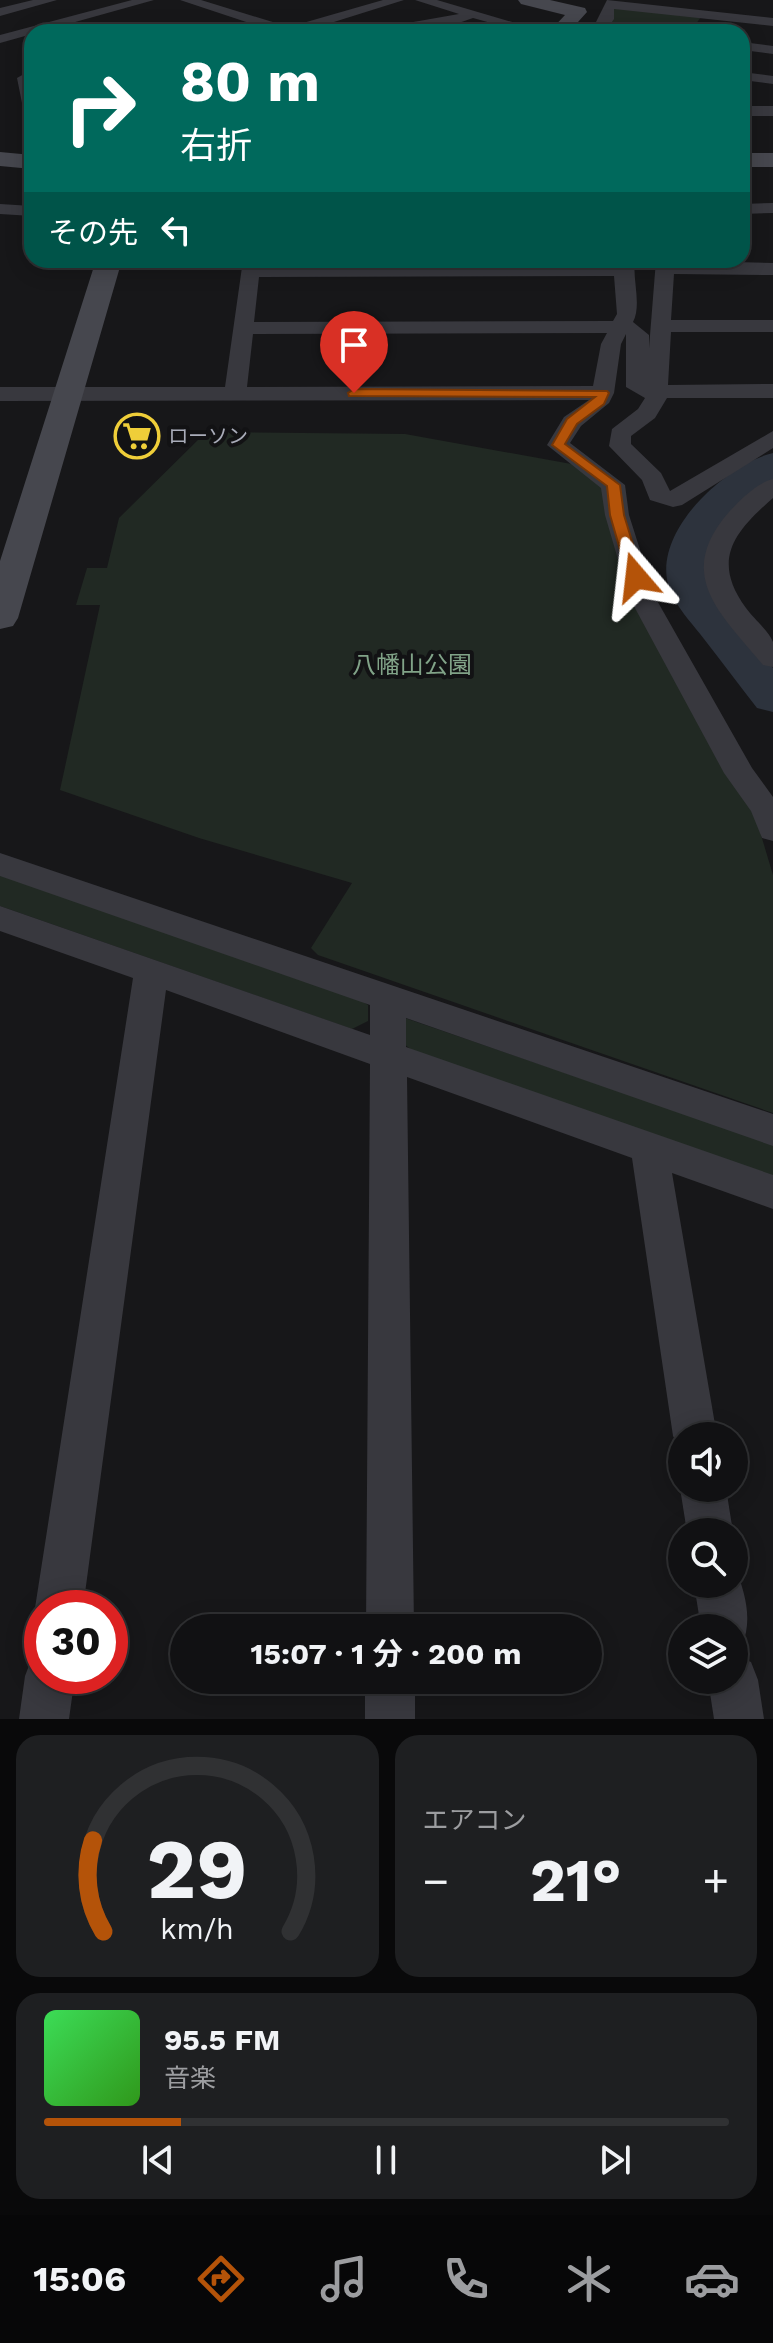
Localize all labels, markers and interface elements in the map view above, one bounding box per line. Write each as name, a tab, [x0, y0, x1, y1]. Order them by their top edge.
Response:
text: 80 m	[180, 49, 320, 115]
icon: right	[48, 56, 152, 160]
text: 右折	[180, 125, 252, 167]
icon: left	[154, 208, 198, 252]
text: その先	[48, 215, 138, 250]
pin	[320, 311, 388, 393]
icon: arrive	[332, 323, 376, 367]
supermarket icon: ローソン	[113, 412, 161, 460]
place label: ローソン	[168, 424, 248, 448]
position arrow	[594, 535, 678, 619]
park label: 八幡山公園	[352, 651, 472, 679]
map controls	[668, 1422, 748, 1694]
button: sound	[668, 1422, 748, 1502]
button: search	[668, 1518, 748, 1598]
speed limit sign: 30	[24, 1590, 128, 1694]
button: layers	[668, 1614, 748, 1694]
text: 15:07 · 1 分 · 200 m	[251, 1636, 521, 1671]
text: エアコン	[423, 1805, 527, 1835]
text: 29	[147, 1821, 248, 1918]
text: 21°	[530, 1845, 621, 1916]
text: −	[423, 1855, 449, 1907]
text: +	[702, 1855, 729, 1907]
text: km/h	[160, 1912, 234, 1946]
text: 95.5 FM	[164, 2022, 280, 2057]
text: 音楽	[164, 2063, 216, 2093]
icon: previous	[136, 2138, 180, 2182]
icon: pause	[364, 2138, 408, 2182]
icon: next	[593, 2138, 637, 2182]
icon: directions	[193, 2251, 249, 2307]
icon: music	[316, 2251, 372, 2307]
icon: phone	[438, 2251, 494, 2307]
icon: climate	[561, 2251, 617, 2307]
icon: car	[684, 2251, 740, 2307]
text: 15:06	[33, 2258, 126, 2300]

